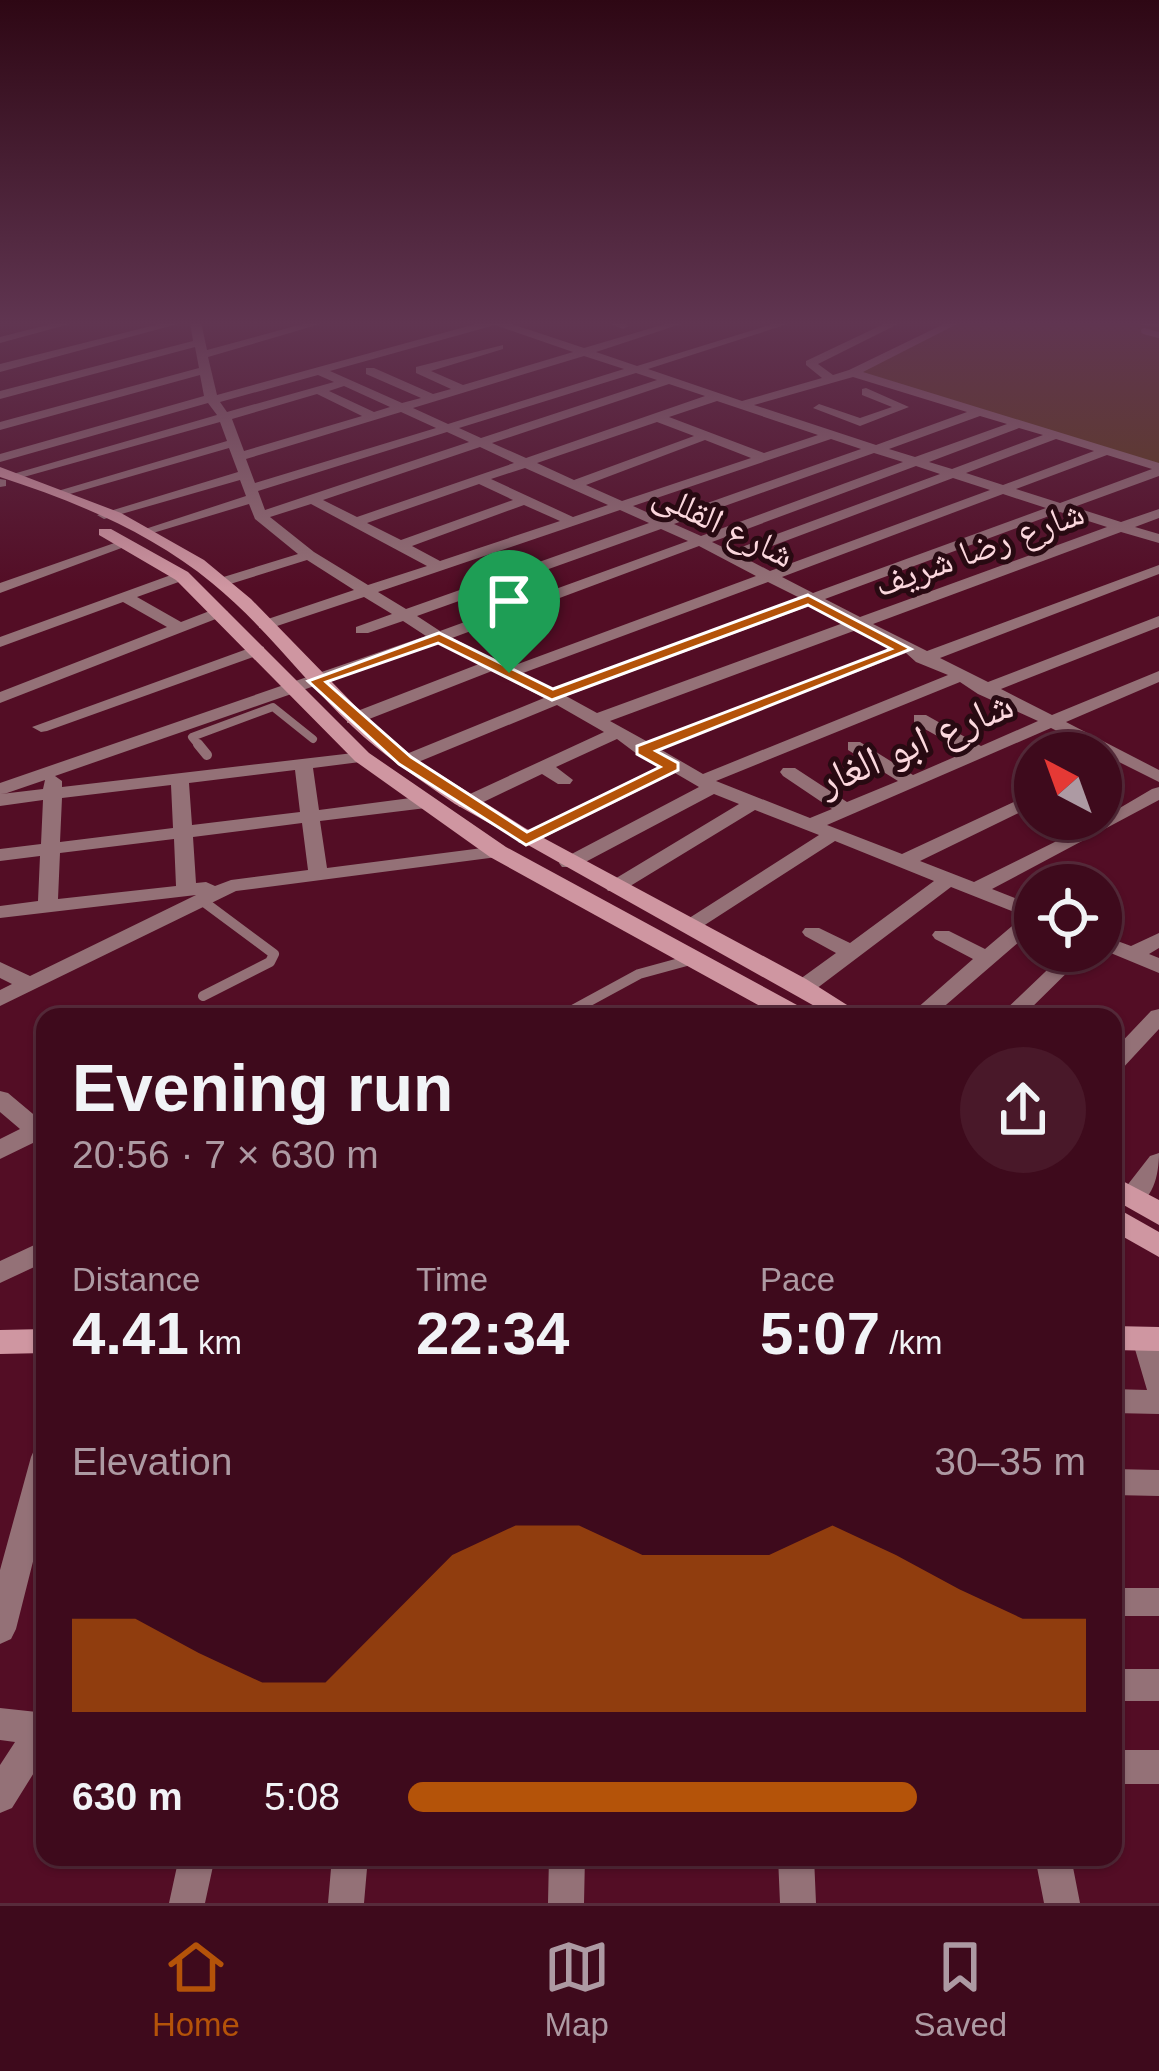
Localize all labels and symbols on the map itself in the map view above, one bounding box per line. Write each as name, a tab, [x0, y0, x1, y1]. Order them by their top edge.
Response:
street label: شارع القللى	[646, 472, 801, 577]
street label: شارع رضا شريف	[869, 491, 1090, 607]
pin	[458, 550, 560, 673]
street label: شارع ابو الغار	[809, 680, 1021, 807]
north arrow	[1014, 732, 1122, 840]

